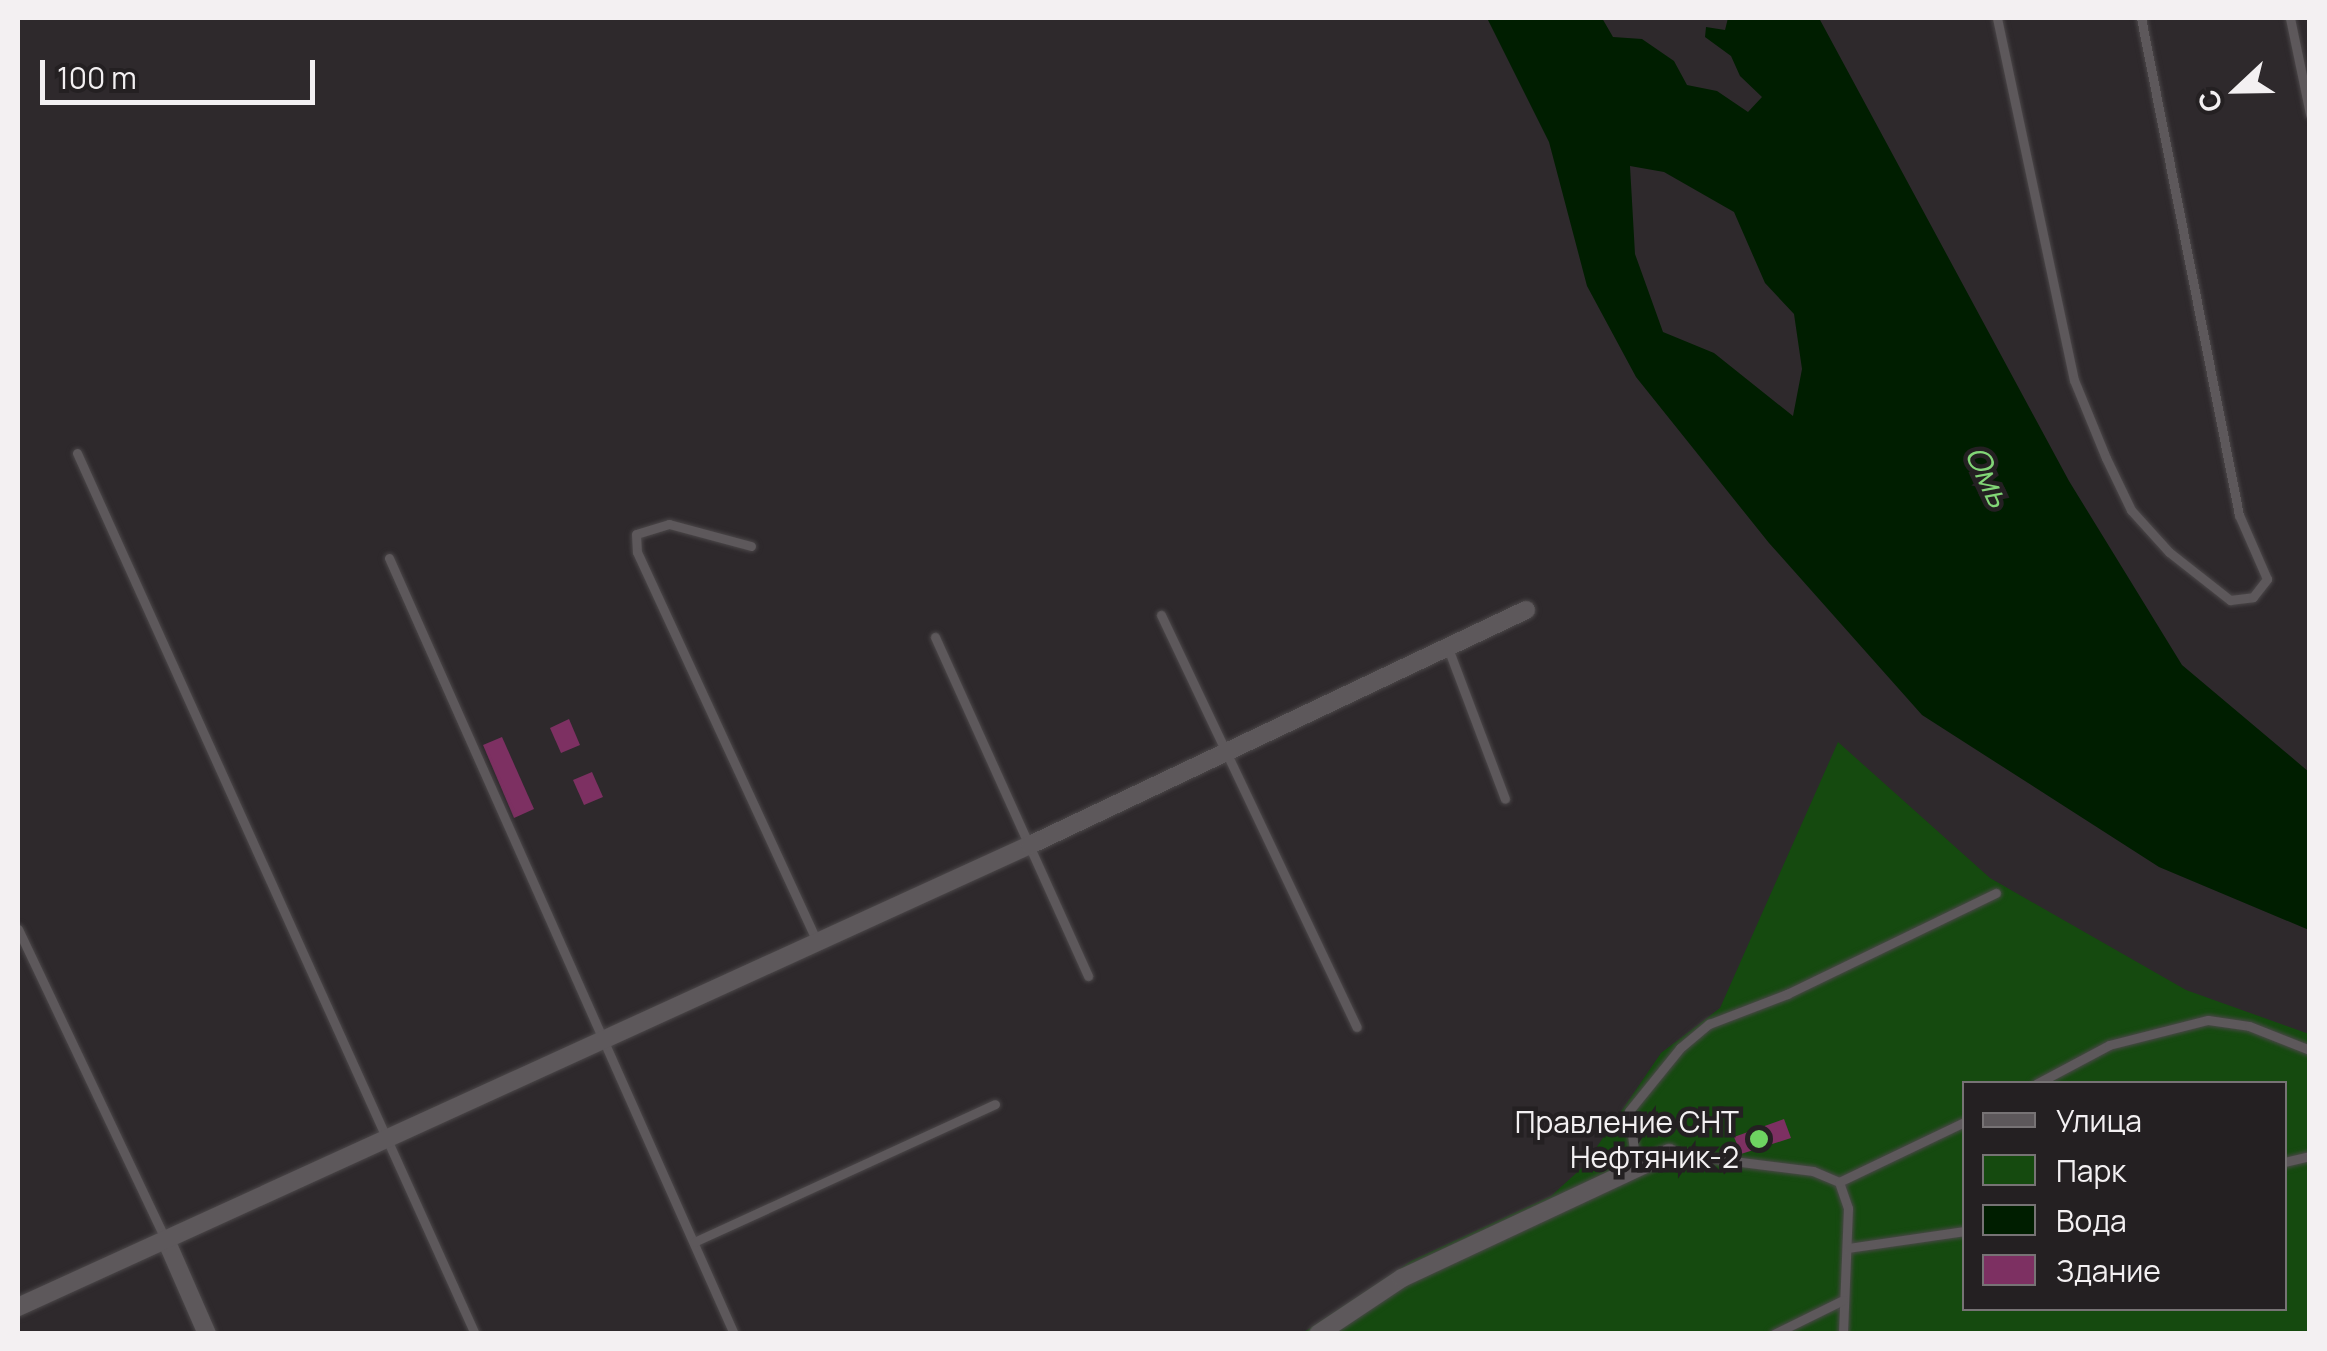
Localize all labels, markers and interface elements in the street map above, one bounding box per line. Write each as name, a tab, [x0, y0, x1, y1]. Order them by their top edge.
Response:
scale bar	[45, 40, 320, 102]
north arrow	[2187, 40, 2287, 140]
text: 100 m	[57, 57, 137, 98]
text: С	[2188, 85, 2231, 118]
water label: Омь	[1957, 440, 2019, 512]
legend	[1962, 1081, 2287, 1311]
text: Улица	[2056, 1100, 2142, 1141]
place label: Правление СНТ Нефтяник-2	[1515, 1104, 1739, 1174]
marker: Правление СНТ Нефтяник-2	[1748, 1128, 1770, 1150]
text: Парк	[2056, 1150, 2126, 1191]
text: Вода	[2056, 1200, 2127, 1241]
text: Здание	[2056, 1250, 2161, 1291]

